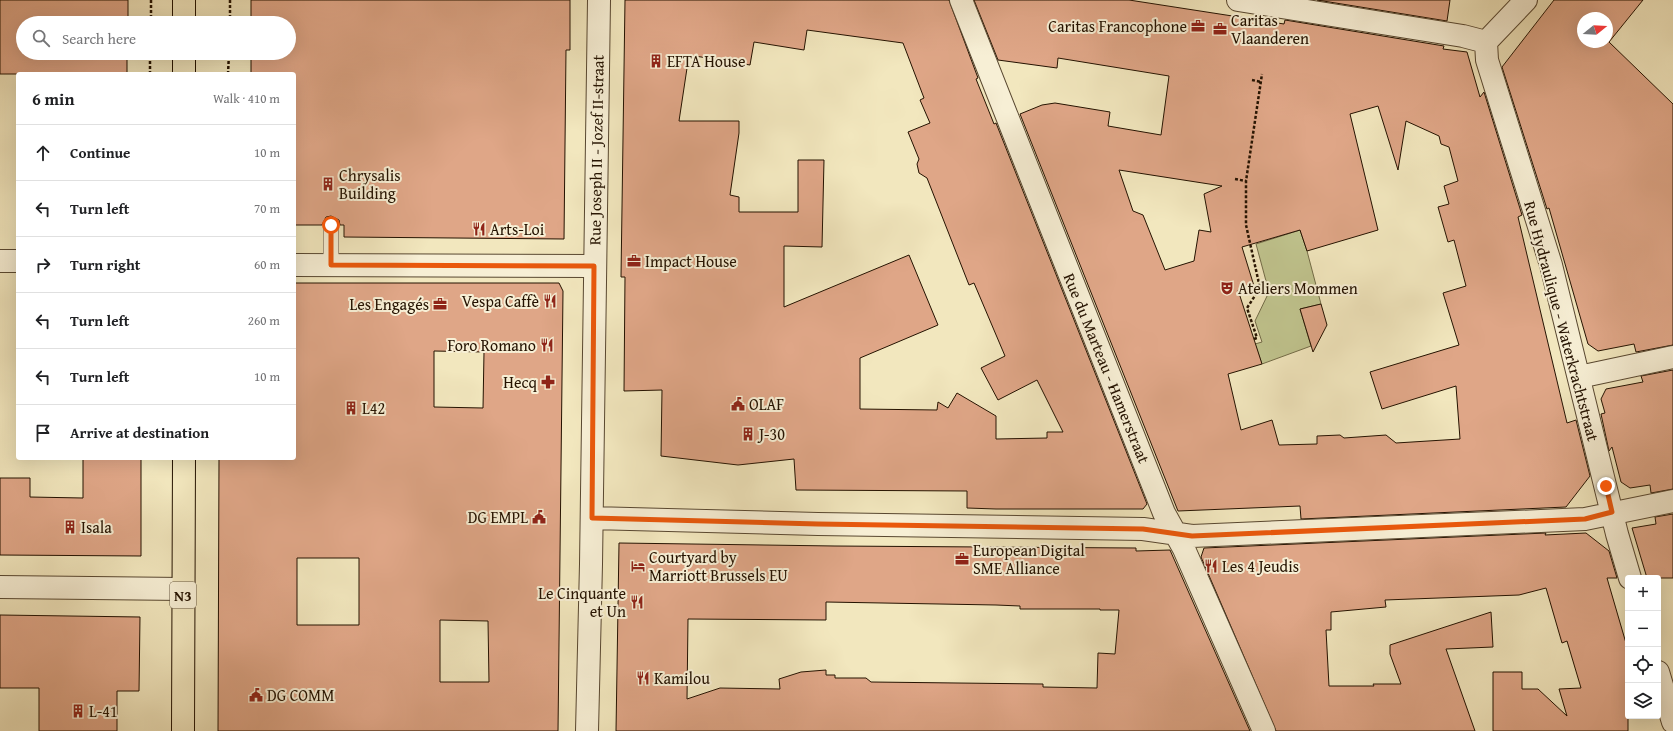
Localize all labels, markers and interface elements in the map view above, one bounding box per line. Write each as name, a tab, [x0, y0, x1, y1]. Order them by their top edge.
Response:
place label: Caritas Vlaanderen	[1231, 8, 1309, 50]
north arrow	[1577, 12, 1613, 48]
place label: Caritas Francophone	[1048, 14, 1187, 38]
search box	[16, 16, 296, 60]
office icon: Caritas Francophone	[1190, 18, 1206, 34]
office icon: Caritas Vlaanderen	[1212, 21, 1228, 37]
icon: search	[30, 27, 52, 49]
text: Search here	[62, 28, 136, 49]
place label: EFTA House	[667, 49, 745, 73]
building icon: EFTA House	[648, 53, 664, 69]
street label: Rue Joseph II - Jozef II-straat	[582, 54, 610, 245]
text: 6 min	[32, 86, 74, 111]
text: Walk · 410 m	[213, 89, 280, 108]
icon: ahead	[32, 142, 54, 164]
text: Continue	[70, 142, 131, 163]
text: 10 m	[254, 143, 280, 162]
place label: Chrysalis Building	[339, 163, 401, 205]
building icon: Chrysalis Building	[320, 176, 336, 192]
icon: left	[32, 198, 54, 220]
text: Turn left	[70, 198, 129, 219]
street label: Rue Hydraulique - Waterkrachtstraat	[1518, 198, 1606, 444]
text: 70 m	[254, 199, 280, 218]
route start	[322, 216, 340, 234]
place label: Arts-Loi	[490, 217, 545, 241]
restaurant icon: Arts-Loi	[471, 221, 487, 237]
place label: Impact House	[645, 249, 737, 273]
office icon: Impact House	[626, 253, 642, 269]
icon: right	[32, 254, 54, 276]
text: Turn right	[70, 254, 141, 275]
text: 60 m	[254, 255, 280, 274]
street label: Rue du Marteau - Hamerstraat	[1058, 269, 1156, 467]
place label: Ateliers Mommen	[1238, 276, 1358, 300]
theatre icon: Ateliers Mommen	[1219, 280, 1235, 296]
place label: Vespa Caffè	[462, 289, 539, 313]
place label: Les Engagés	[349, 292, 429, 316]
restaurant icon: Vespa Caffè	[542, 293, 558, 309]
office icon: Les Engagés	[432, 296, 448, 312]
icon: left	[32, 310, 54, 332]
text: Turn left	[70, 310, 129, 331]
text: 260 m	[248, 311, 280, 330]
place label: Foro Romano	[447, 333, 536, 357]
restaurant icon: Foro Romano	[539, 337, 555, 353]
icon: left	[32, 366, 54, 388]
text: Turn left	[70, 366, 129, 387]
text: 10 m	[254, 367, 280, 386]
place label: Hecq	[503, 370, 538, 394]
pharmacy icon: Hecq	[540, 374, 556, 390]
place label: OLAF	[749, 392, 784, 416]
place label: L42	[362, 396, 385, 420]
public building icon: OLAF	[730, 396, 746, 412]
building icon: L42	[343, 400, 359, 416]
icon: arrive	[32, 422, 54, 444]
text: Arrive at destination	[70, 422, 209, 443]
place label: J-30	[757, 422, 785, 446]
building icon: J-30	[740, 426, 756, 442]
route end	[1597, 477, 1615, 495]
place label: DG EMPL	[468, 505, 528, 529]
public building icon: DG EMPL	[531, 509, 547, 525]
place label: Isala	[81, 515, 112, 539]
building icon: Isala	[62, 519, 78, 535]
place label: European Digital SME Alliance	[973, 538, 1085, 580]
place label: Courtyard by Marriott Brussels EU	[649, 545, 788, 587]
office icon: European Digital SME Alliance	[954, 551, 970, 567]
place label: Les 4 Jeudis	[1222, 554, 1299, 578]
hotel icon: Courtyard by Marriott Brussels EU	[630, 558, 646, 574]
restaurant icon: Les 4 Jeudis	[1203, 558, 1219, 574]
map controls	[1625, 575, 1661, 719]
button: +	[1625, 575, 1661, 611]
place label: Le Cinquante et Un	[538, 581, 626, 623]
road number: N3	[170, 582, 196, 608]
restaurant icon: Le Cinquante et Un	[629, 594, 645, 610]
button: −	[1625, 611, 1661, 647]
button: locate	[1625, 647, 1661, 683]
place label: Kamilou	[654, 666, 710, 690]
restaurant icon: Kamilou	[635, 670, 651, 686]
place label: DG COMM	[267, 683, 334, 707]
button: layers	[1625, 683, 1661, 719]
public building icon: DG COMM	[248, 687, 264, 703]
place label: L-41	[89, 699, 118, 723]
building icon: L-41	[70, 703, 86, 719]

